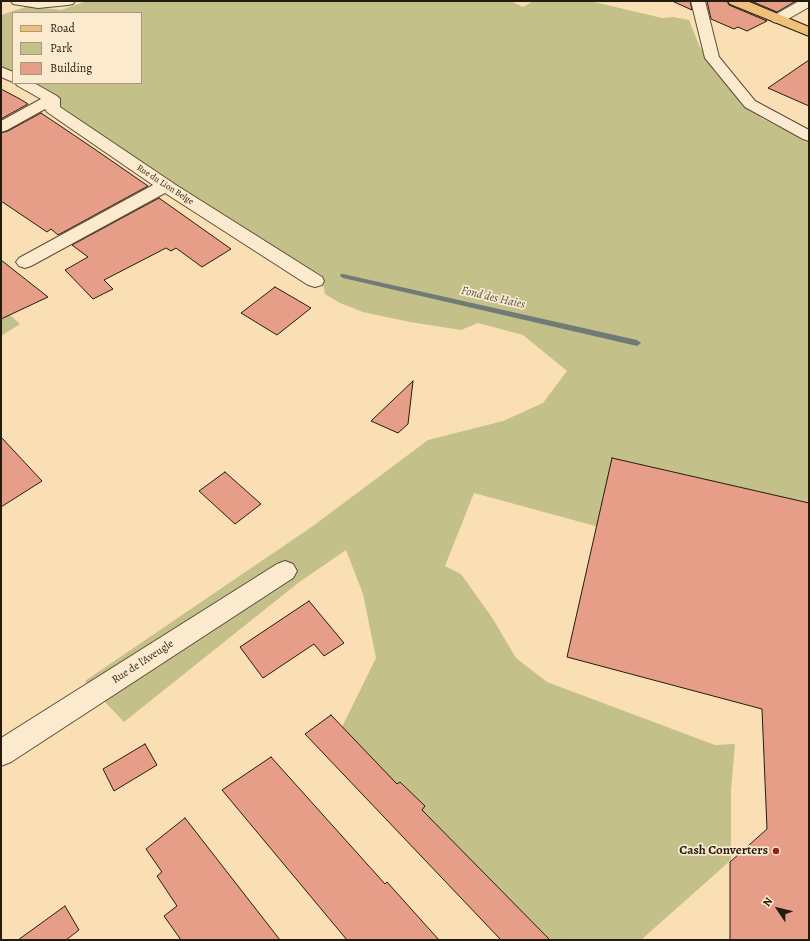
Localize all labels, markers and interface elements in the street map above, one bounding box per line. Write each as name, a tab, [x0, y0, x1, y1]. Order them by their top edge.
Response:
legend	[12, 12, 142, 84]
text: Road	[50, 20, 75, 36]
text: Park	[50, 40, 73, 56]
text: Building	[50, 60, 92, 76]
street label: Rue du Lion Belge	[134, 163, 196, 207]
water label: Fond des Haies	[460, 284, 526, 312]
street label: Rue de l'Aveugle	[110, 637, 176, 687]
place label: Cash Converters	[679, 843, 768, 859]
marker: Cash Converters	[771, 846, 781, 856]
north arrow	[758, 889, 798, 929]
text: N	[759, 894, 776, 909]

